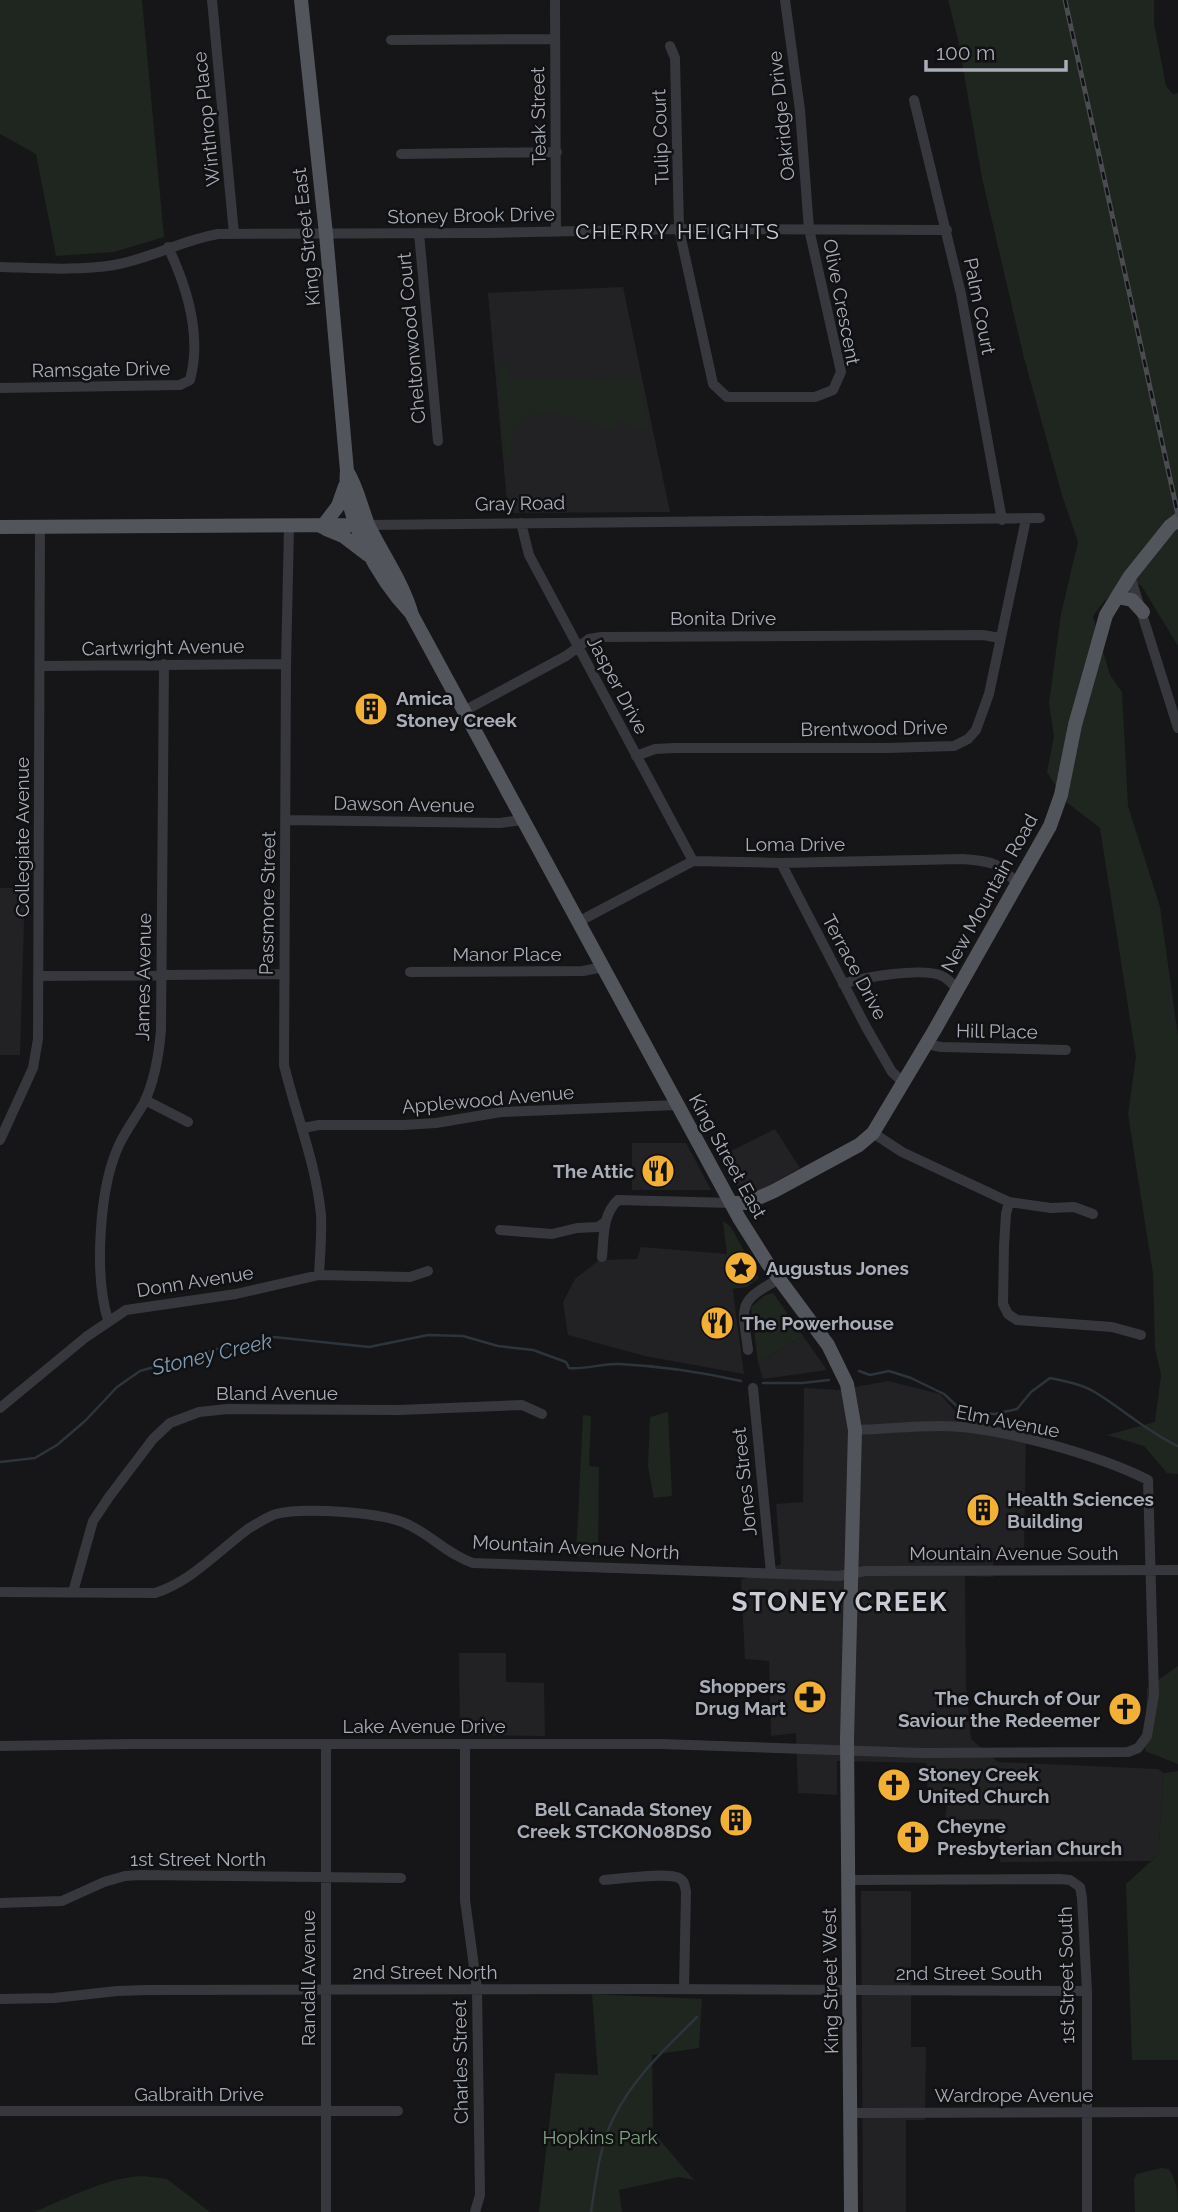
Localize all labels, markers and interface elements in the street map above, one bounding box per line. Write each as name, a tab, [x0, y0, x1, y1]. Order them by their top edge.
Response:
scale bar	[926, 28, 1066, 72]
text: 100 m	[936, 40, 995, 65]
street label: Winthrop Place	[188, 50, 224, 188]
street label: Oakridge Drive	[763, 50, 799, 182]
street label: Teak Street	[526, 66, 550, 165]
street label: Tulip Court	[647, 88, 673, 185]
street label: King Street East	[288, 166, 324, 307]
street label: Stoney Brook Drive	[387, 203, 555, 227]
district label: CHERRY HEIGHTS	[575, 219, 781, 244]
street label: Olive Crescent	[819, 237, 865, 368]
street label: Cheltonwood Court	[392, 251, 429, 425]
street label: Palm Court	[960, 256, 1000, 357]
street label: Ramsgate Drive	[31, 357, 171, 381]
street label: Gray Road	[475, 491, 565, 515]
street label: Bonita Drive	[670, 607, 776, 629]
street label: Jasper Drive	[583, 632, 653, 738]
street label: Cartwright Avenue	[81, 635, 245, 659]
place label: Amica Stoney Creek	[396, 687, 517, 731]
building icon: Amica Stoney Creek	[352, 690, 390, 728]
street label: Brentwood Drive	[800, 716, 948, 740]
street label: Collegiate Avenue	[11, 757, 33, 917]
street label: Dawson Avenue	[333, 792, 475, 816]
street label: New Mountain Road	[936, 810, 1042, 976]
street label: Passmore Street	[255, 830, 279, 975]
street label: Loma Drive	[745, 833, 845, 855]
street label: Terrace Drive	[818, 911, 892, 1023]
street label: James Avenue	[131, 913, 155, 1041]
street label: Manor Place	[452, 943, 562, 965]
street label: Hill Place	[956, 1019, 1038, 1043]
street label: Applewood Avenue	[401, 1081, 575, 1117]
street label: King Street East	[685, 1090, 772, 1223]
restaurant icon: The Attic	[639, 1152, 677, 1190]
place label: The Attic	[553, 1160, 634, 1182]
place icon: Augustus Jones	[722, 1249, 760, 1287]
place label: Augustus Jones	[766, 1257, 909, 1279]
street label: Donn Avenue	[135, 1261, 255, 1301]
restaurant icon: The Powerhouse	[698, 1304, 736, 1342]
place label: The Powerhouse	[742, 1312, 894, 1334]
water label: Stoney Creek	[148, 1328, 275, 1380]
street label: Bland Avenue	[216, 1382, 338, 1404]
street label: Elm Avenue	[954, 1400, 1062, 1442]
street label: Jones Street	[727, 1426, 761, 1537]
place label: Health Sciences Building	[1007, 1488, 1154, 1532]
building icon: Health Sciences Building	[964, 1491, 1002, 1529]
street label: Mountain Avenue North	[472, 1531, 680, 1563]
street label: Mountain Avenue South	[909, 1542, 1119, 1564]
district label: STONEY CREEK	[732, 1587, 948, 1617]
place label: Shoppers Drug Mart	[695, 1675, 787, 1719]
pharmacy icon: Shoppers Drug Mart	[791, 1678, 829, 1716]
place label: The Church of Our Saviour the Redeemer	[898, 1687, 1101, 1731]
church icon: The Church of Our Saviour the Redeemer	[1106, 1690, 1144, 1728]
street label: Lake Avenue Drive	[342, 1715, 506, 1737]
place label: Stoney Creek United Church	[918, 1763, 1049, 1807]
church icon: Stoney Creek United Church	[875, 1766, 913, 1804]
place label: Bell Canada Stoney Creek STCKON08DS0	[517, 1798, 713, 1842]
building icon: Bell Canada Stoney Creek STCKON08DS0	[717, 1801, 755, 1839]
place label: Cheyne Presbyterian Church	[937, 1815, 1122, 1859]
church icon: Cheyne Presbyterian Church	[894, 1818, 932, 1856]
street label: 1st Street North	[130, 1848, 266, 1870]
street label: 1st Street South	[1054, 1906, 1078, 2044]
street label: King Street West	[818, 1907, 842, 2054]
street label: Randall Avenue	[297, 1910, 319, 2046]
street label: 2nd Street North	[352, 1961, 498, 1983]
street label: 2nd Street South	[896, 1962, 1042, 1984]
street label: Charles Street	[448, 1999, 472, 2124]
street label: Galbraith Drive	[134, 2083, 264, 2105]
street label: Wardrope Avenue	[935, 2084, 1093, 2106]
park label: Hopkins Park	[542, 2126, 658, 2148]

